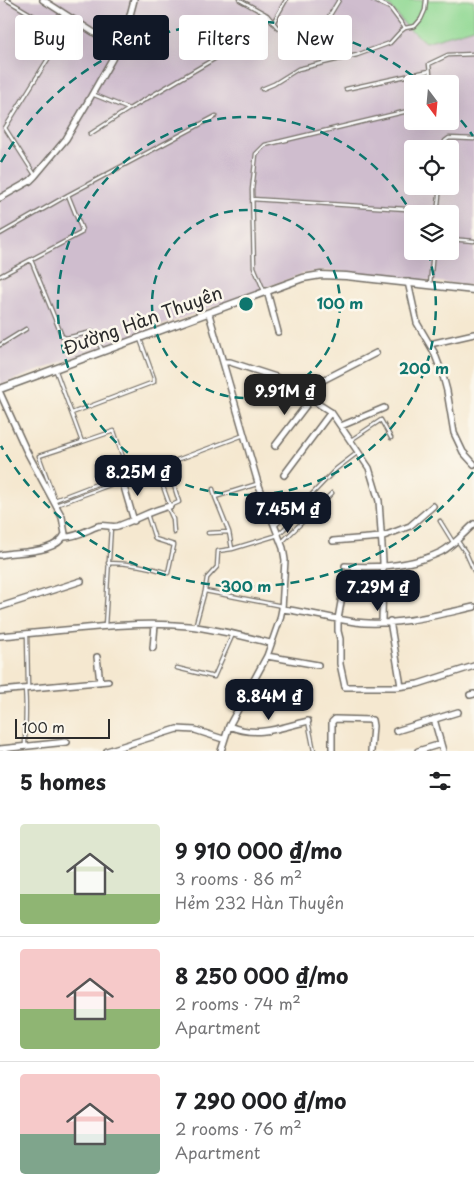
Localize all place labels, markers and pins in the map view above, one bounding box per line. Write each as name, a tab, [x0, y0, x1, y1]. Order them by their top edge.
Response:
centre of rings	[237, 295, 255, 313]
pin: 9.91M ₫	[239, 374, 331, 416]
pin: 8.25M ₫	[92, 454, 184, 497]
pin: 7.45M ₫	[242, 492, 334, 534]
pin: 7.29M ₫	[332, 570, 424, 612]
pin: 8.84M ₫	[223, 678, 315, 721]

